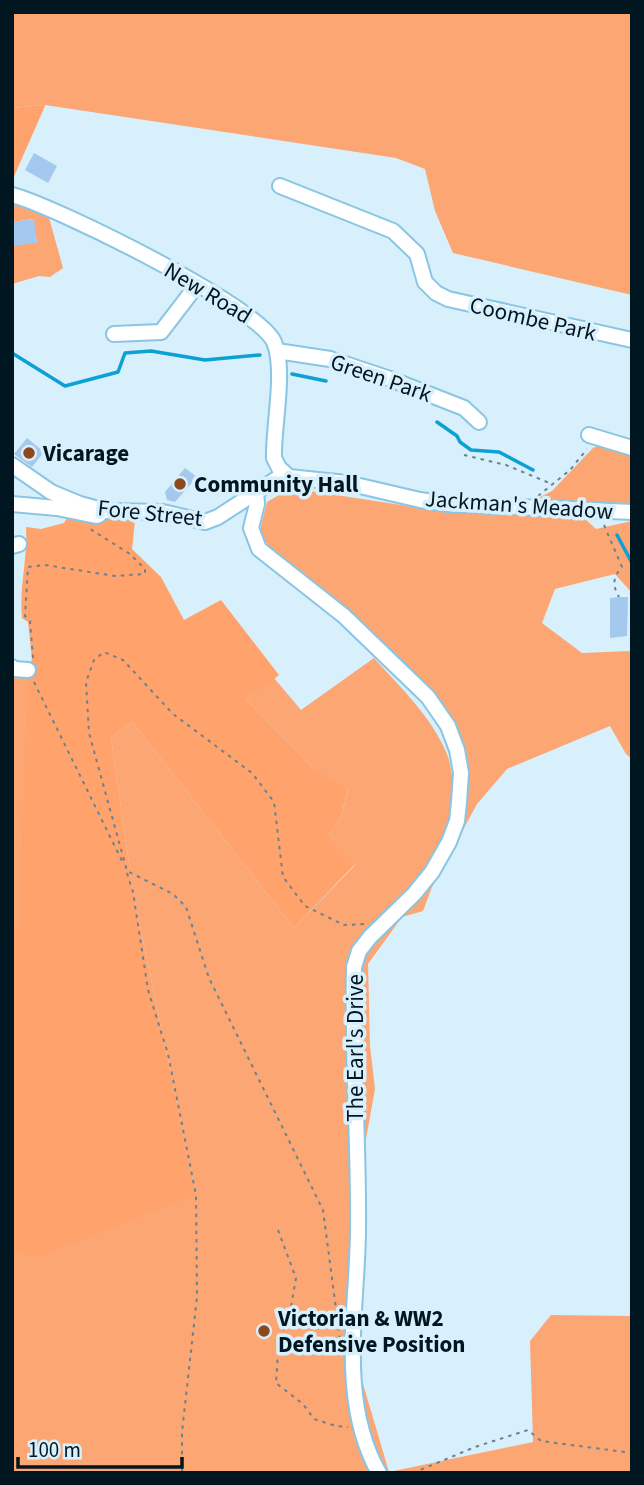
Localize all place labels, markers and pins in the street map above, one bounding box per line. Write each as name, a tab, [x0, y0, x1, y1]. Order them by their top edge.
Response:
place label: Vicarage	[42, 437, 129, 470]
marker: Vicarage	[21, 445, 37, 461]
place label: Community Hall	[194, 468, 359, 501]
marker: Community Hall	[172, 476, 188, 492]
place label: Victorian & WW2 Defensive Position	[277, 1302, 465, 1361]
marker: Victorian & WW2 Defensive Position	[256, 1323, 272, 1339]

